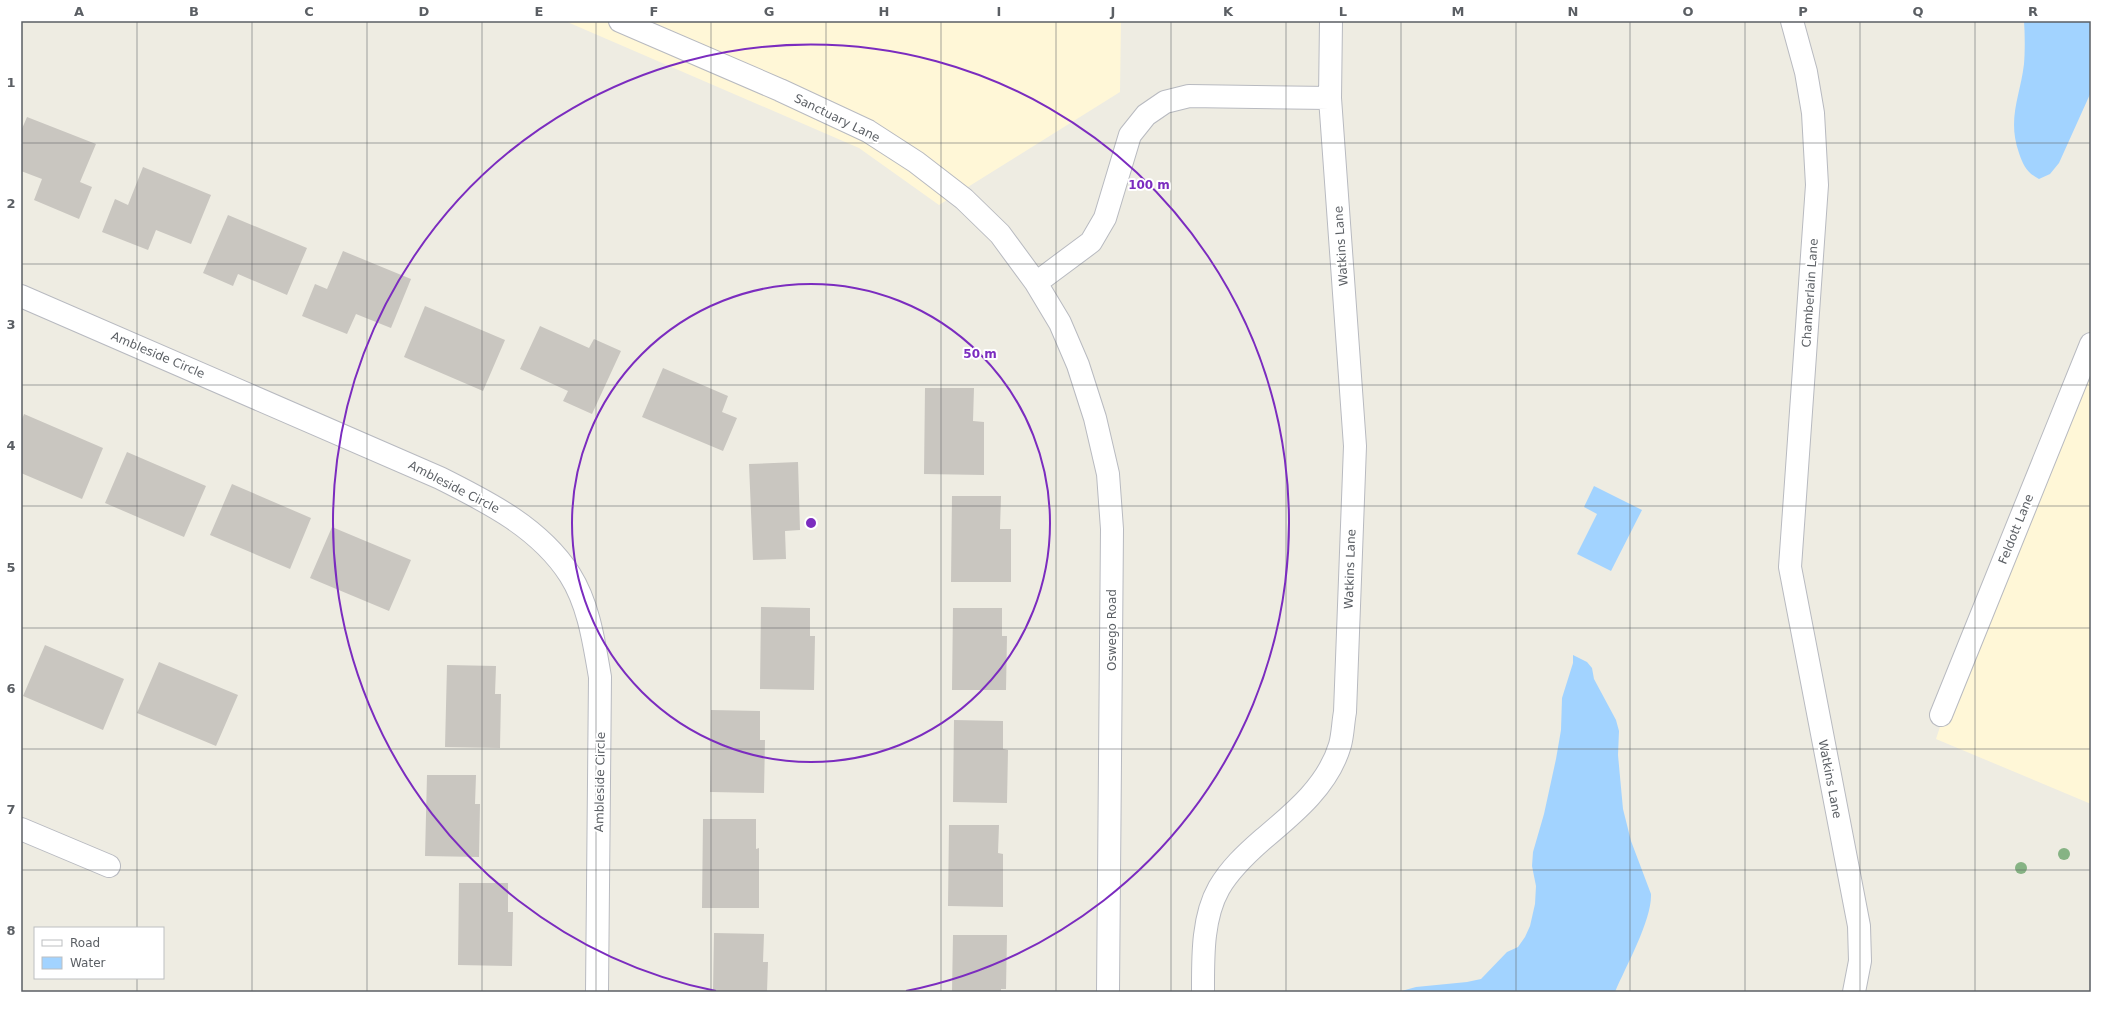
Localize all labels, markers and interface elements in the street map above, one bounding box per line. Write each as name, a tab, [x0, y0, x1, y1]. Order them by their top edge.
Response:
text: A	[74, 4, 84, 19]
text: B	[189, 4, 199, 19]
text: C	[304, 4, 314, 19]
text: D	[419, 4, 430, 19]
text: E	[535, 4, 543, 19]
text: F	[650, 4, 658, 19]
text: G	[764, 4, 774, 19]
text: H	[879, 4, 889, 19]
text: I	[997, 4, 1001, 19]
text: J	[1110, 4, 1115, 19]
text: K	[1223, 4, 1234, 19]
text: L	[1339, 4, 1347, 19]
text: M	[1452, 4, 1464, 19]
text: N	[1568, 4, 1578, 19]
text: O	[1682, 4, 1694, 19]
text: P	[1798, 4, 1808, 19]
text: Q	[1912, 4, 1924, 19]
text: R	[2028, 4, 2038, 19]
text: 1	[6, 75, 16, 90]
street label: Sanctuary Lane	[792, 91, 882, 145]
text: 100 m	[1128, 178, 1170, 192]
text: 2	[6, 196, 16, 211]
street label: Watkins Lane	[1331, 206, 1351, 286]
street label: Chamberlain Lane	[1799, 238, 1821, 348]
text: 3	[6, 317, 16, 332]
street label: Ambleside Circle	[109, 329, 207, 381]
text: 50 m	[963, 347, 997, 361]
text: 4	[6, 438, 16, 453]
street label: Ambleside Circle	[406, 458, 502, 516]
street label: Feldott Lane	[1996, 492, 2036, 566]
centre of rings	[804, 516, 818, 530]
street label: Watkins Lane	[1342, 529, 1358, 609]
text: 5	[6, 560, 16, 575]
street label: Oswego Road	[1105, 589, 1119, 671]
text: 6	[6, 681, 16, 696]
street label: Ambleside Circle	[592, 732, 608, 832]
street label: Watkins Lane	[1815, 738, 1845, 820]
text: 7	[6, 802, 16, 817]
text: 8	[6, 923, 16, 938]
legend	[34, 927, 164, 979]
text: Road	[70, 936, 100, 950]
text: Water	[70, 956, 106, 970]

